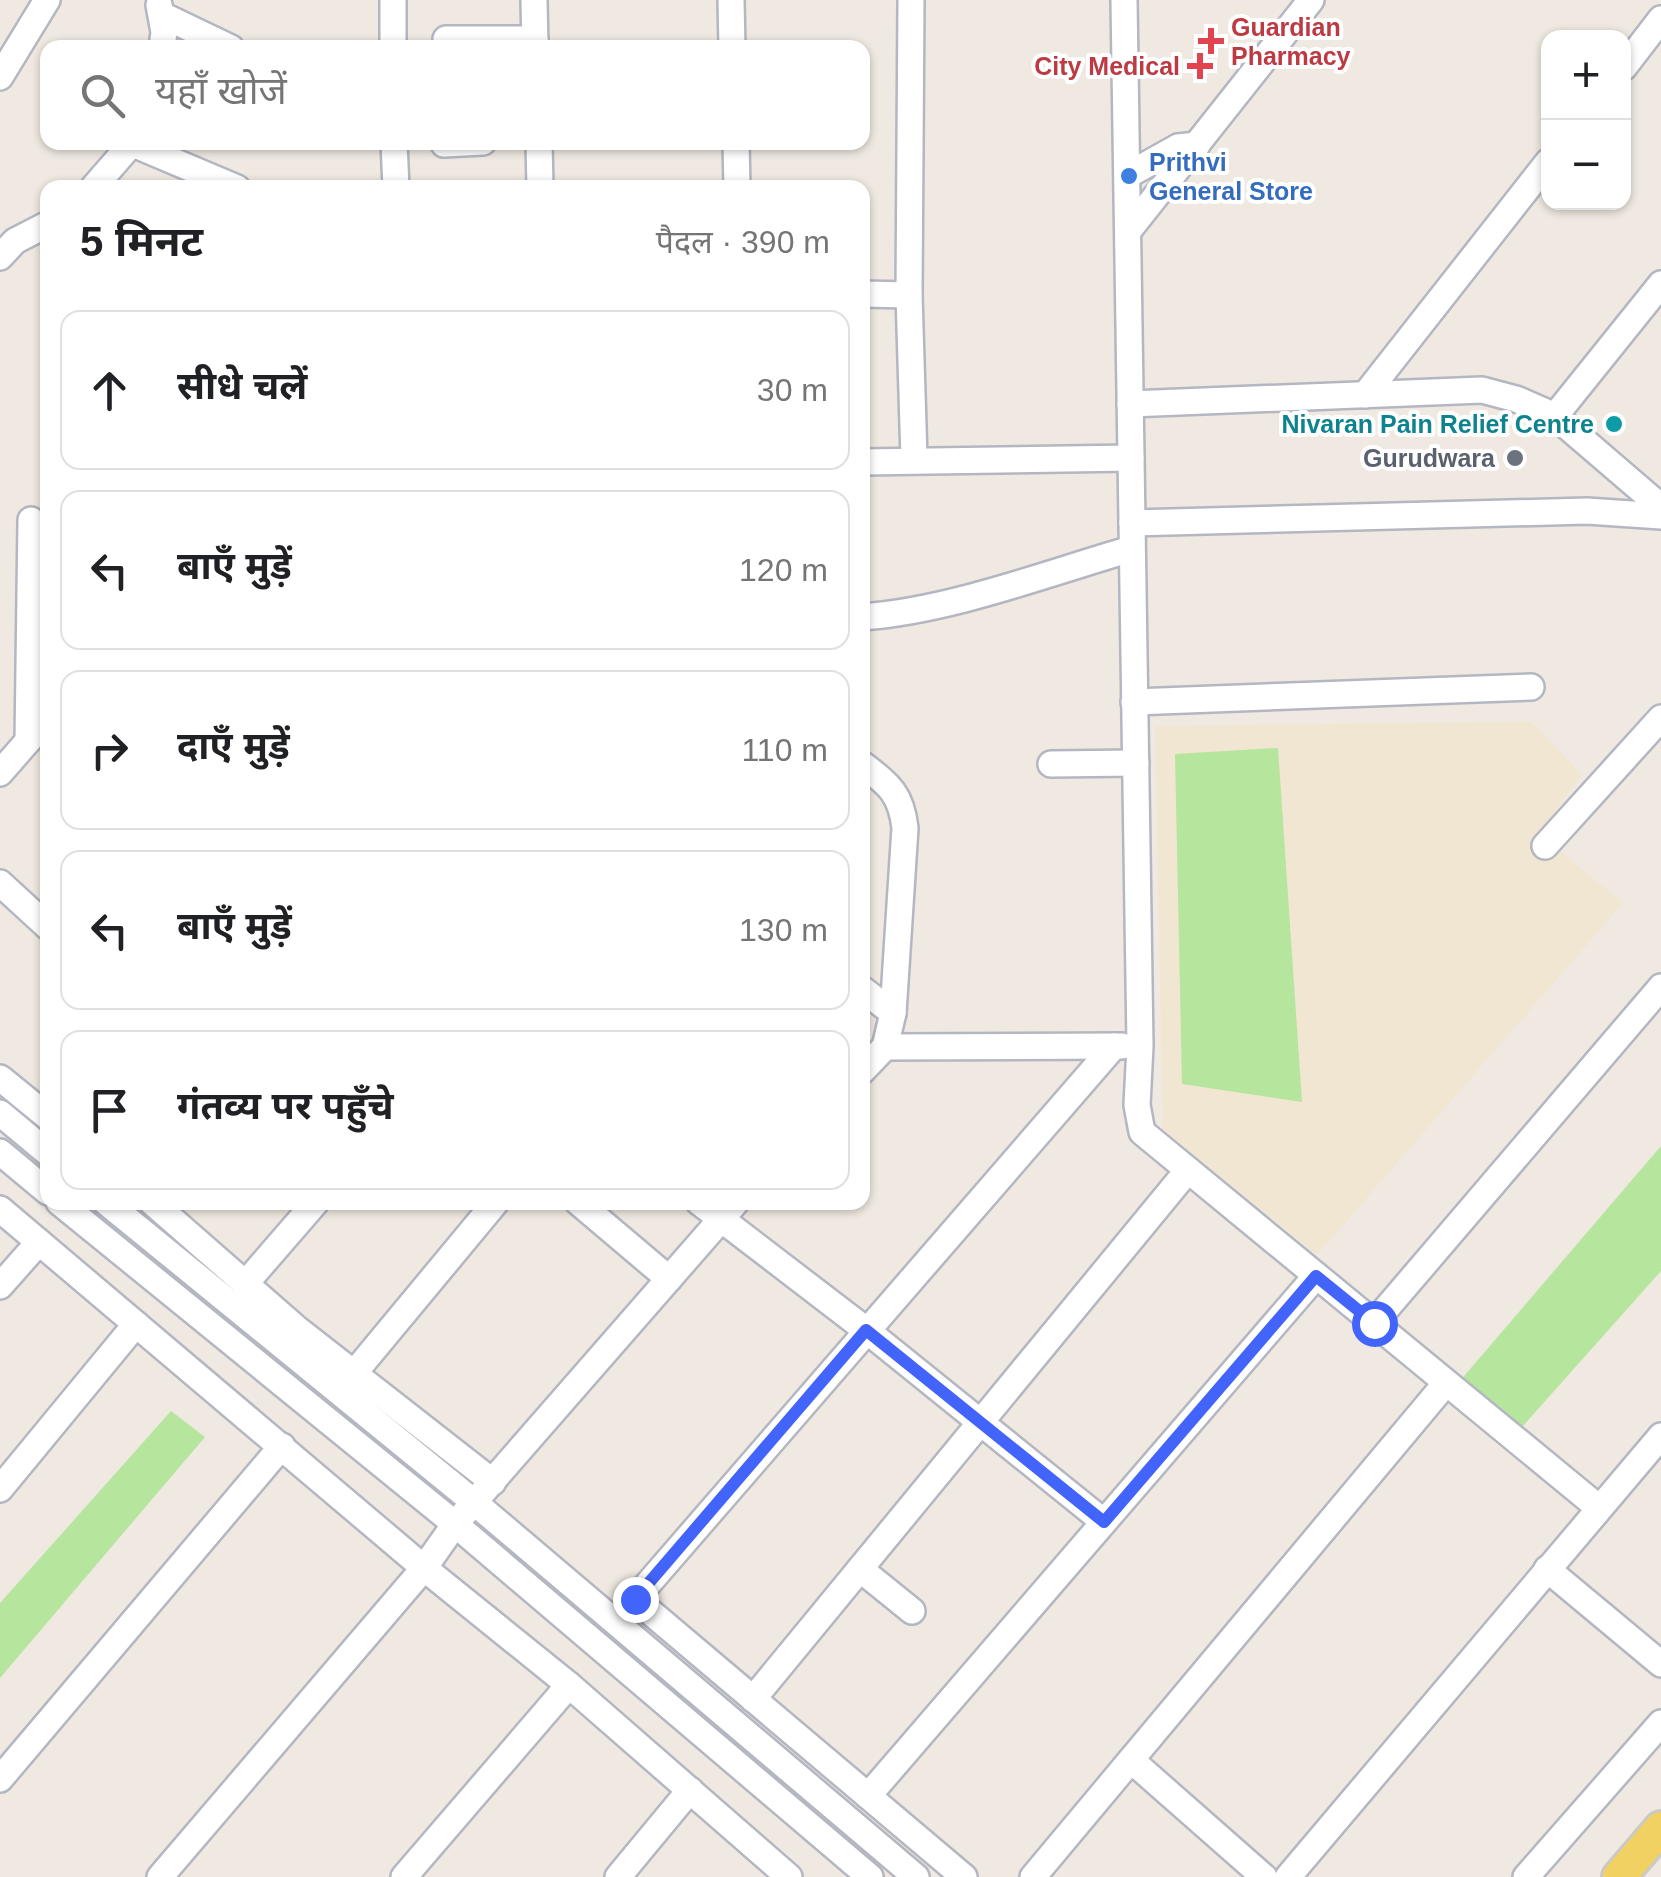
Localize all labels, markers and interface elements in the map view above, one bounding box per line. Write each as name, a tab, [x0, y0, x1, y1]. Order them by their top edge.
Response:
place label: Guardian Pharmacy	[1231, 13, 1351, 70]
marker: Guardian Pharmacy	[1200, 30, 1222, 52]
map controls	[1541, 30, 1631, 210]
button: +	[1541, 30, 1631, 120]
search box	[40, 40, 870, 150]
place label: City Medical	[1034, 52, 1180, 80]
marker: City Medical	[1189, 55, 1211, 77]
icon: search	[75, 68, 130, 123]
text: यहाँ खोजें	[155, 70, 287, 112]
button: −	[1541, 120, 1631, 210]
place label: Prithvi General Store	[1149, 148, 1313, 205]
marker: Prithvi General Store	[1118, 165, 1140, 187]
text: 5 मिनट	[80, 218, 203, 265]
text: पैदल · 390 m	[656, 224, 830, 260]
icon: ahead	[82, 363, 137, 418]
text: सीधे चलें	[177, 365, 307, 407]
text: 30 m	[757, 372, 828, 408]
place label: Nivaran Pain Relief Centre	[1281, 410, 1594, 438]
marker: Nivaran Pain Relief Centre	[1603, 413, 1625, 435]
place label: Gurudwara	[1363, 444, 1496, 472]
marker: Gurudwara	[1504, 447, 1526, 469]
icon: left	[82, 543, 137, 598]
text: बाएँ मुड़ें	[177, 545, 292, 587]
text: 120 m	[739, 552, 828, 588]
icon: right	[82, 723, 137, 778]
text: दाएँ मुड़ें	[177, 725, 290, 767]
text: 110 m	[741, 732, 828, 768]
icon: left	[82, 903, 137, 958]
text: बाएँ मुड़ें	[177, 905, 292, 947]
text: 130 m	[739, 912, 828, 948]
icon: arrive	[82, 1083, 137, 1138]
text: गंतव्य पर पहुँचे	[177, 1085, 393, 1127]
route start	[1352, 1301, 1398, 1347]
route end	[613, 1577, 659, 1623]

